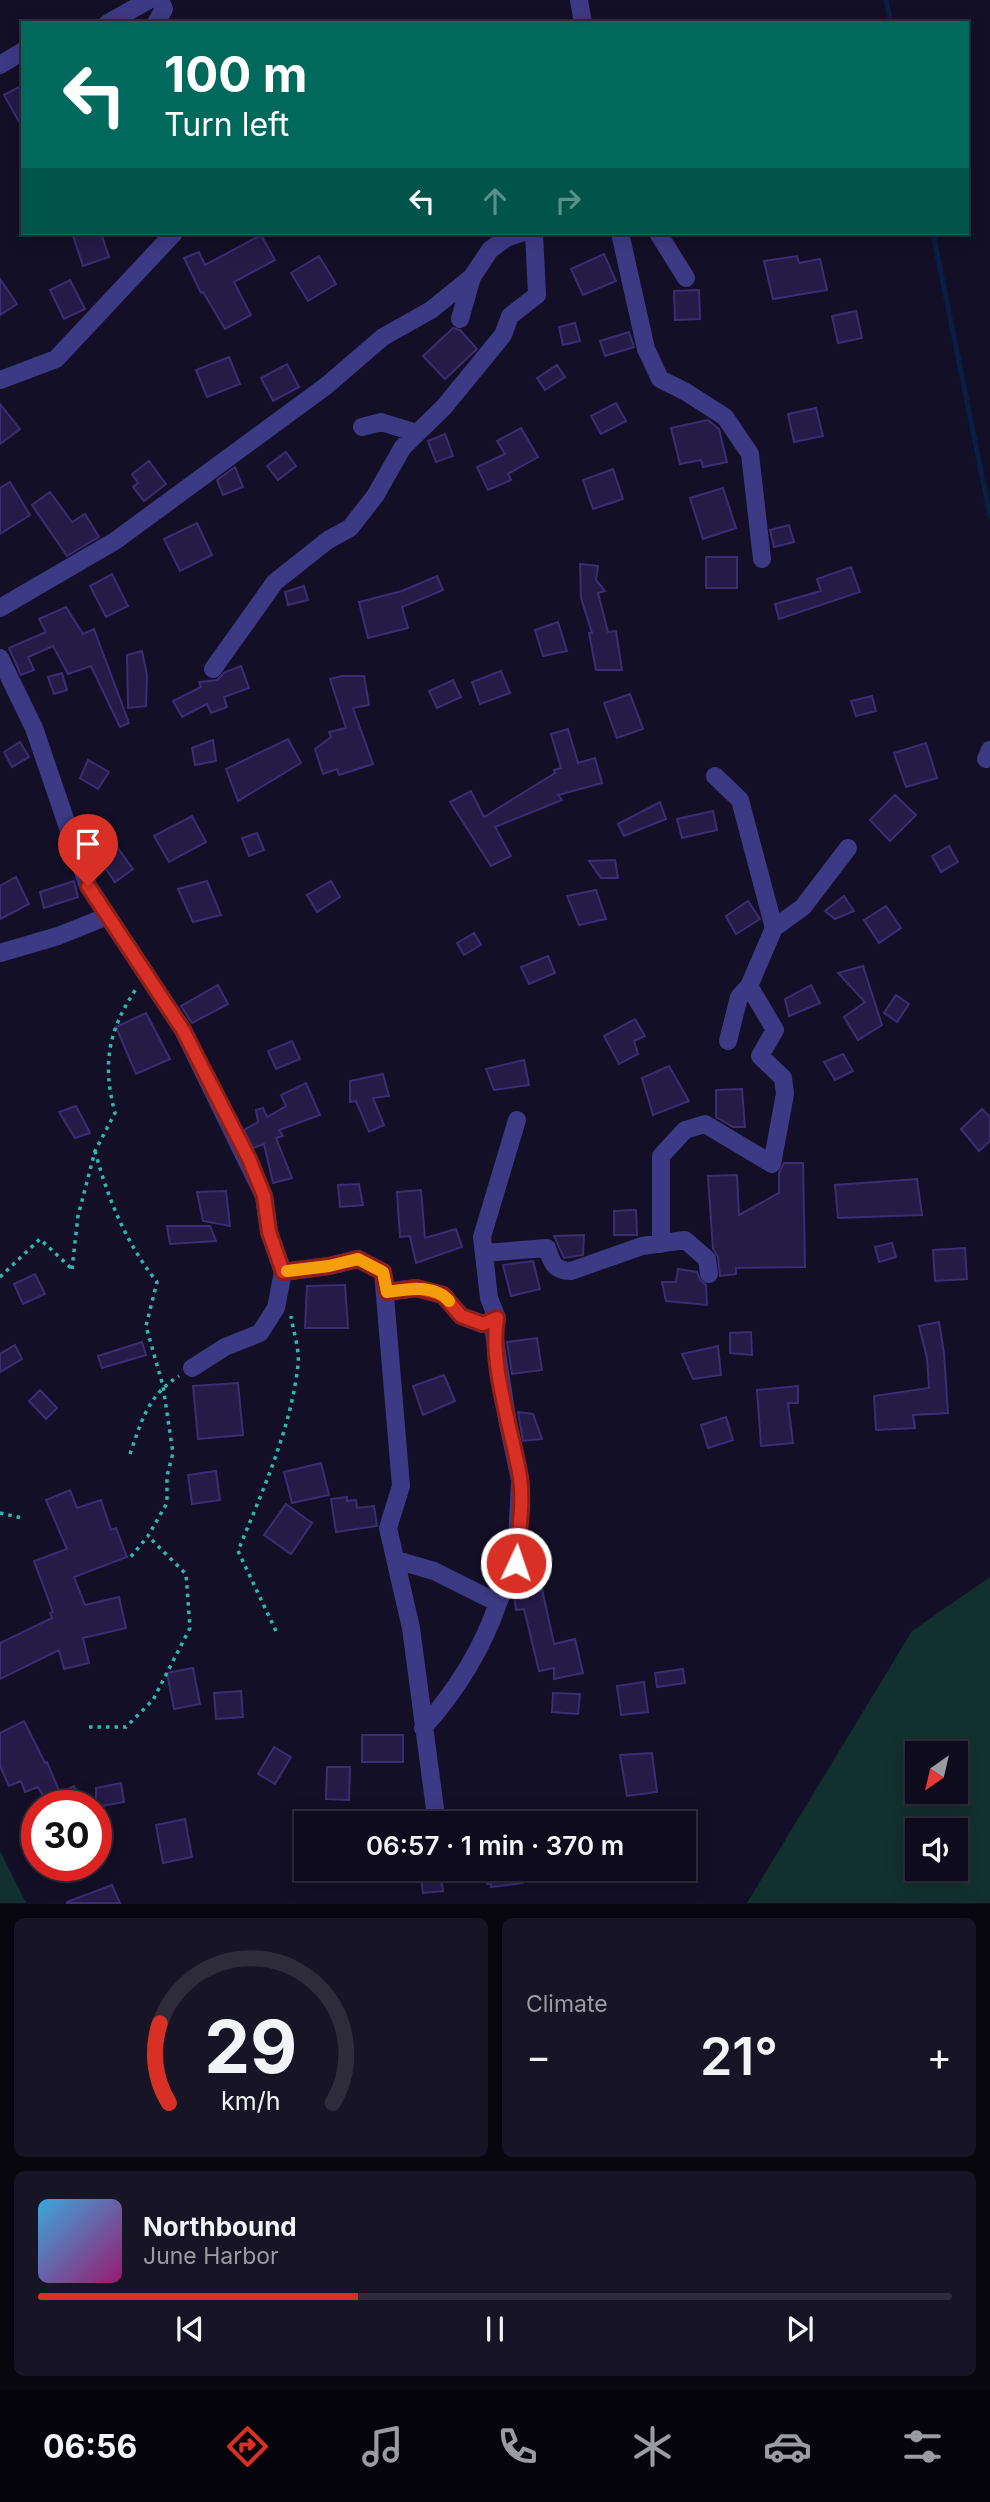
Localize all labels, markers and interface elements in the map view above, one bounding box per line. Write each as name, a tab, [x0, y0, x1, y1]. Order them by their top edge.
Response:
text: 100 m	[164, 45, 308, 104]
icon: left	[49, 49, 140, 140]
text: Turn left	[164, 105, 289, 144]
icon: left	[403, 182, 441, 220]
icon: ahead	[476, 182, 514, 220]
icon: right	[549, 182, 587, 220]
pin	[58, 814, 118, 886]
icon: arrive	[69, 825, 107, 863]
position arrow	[479, 1526, 553, 1600]
north arrow	[905, 1741, 968, 1804]
map controls	[905, 1741, 968, 1881]
speed limit sign: 30	[21, 1790, 112, 1881]
button: sound	[905, 1818, 968, 1881]
text: 06:57 · 1 min · 370 m	[366, 1830, 624, 1861]
text: Climate	[526, 1990, 608, 2018]
text: 29	[204, 2003, 298, 2092]
text: 21°	[700, 2025, 778, 2088]
text: −	[526, 2033, 551, 2079]
text: +	[927, 2033, 952, 2079]
text: km/h	[221, 2086, 281, 2116]
text: Northbound	[143, 2211, 297, 2242]
text: June Harbor	[143, 2242, 279, 2270]
icon: previous	[171, 2310, 209, 2348]
icon: pause	[476, 2310, 514, 2348]
icon: next	[781, 2310, 819, 2348]
icon: directions	[223, 2422, 272, 2471]
icon: music	[358, 2422, 407, 2471]
icon: phone	[493, 2422, 542, 2471]
icon: climate	[628, 2422, 677, 2471]
icon: car	[763, 2422, 812, 2471]
icon: filters	[898, 2422, 947, 2471]
text: 06:56	[43, 2427, 137, 2466]

